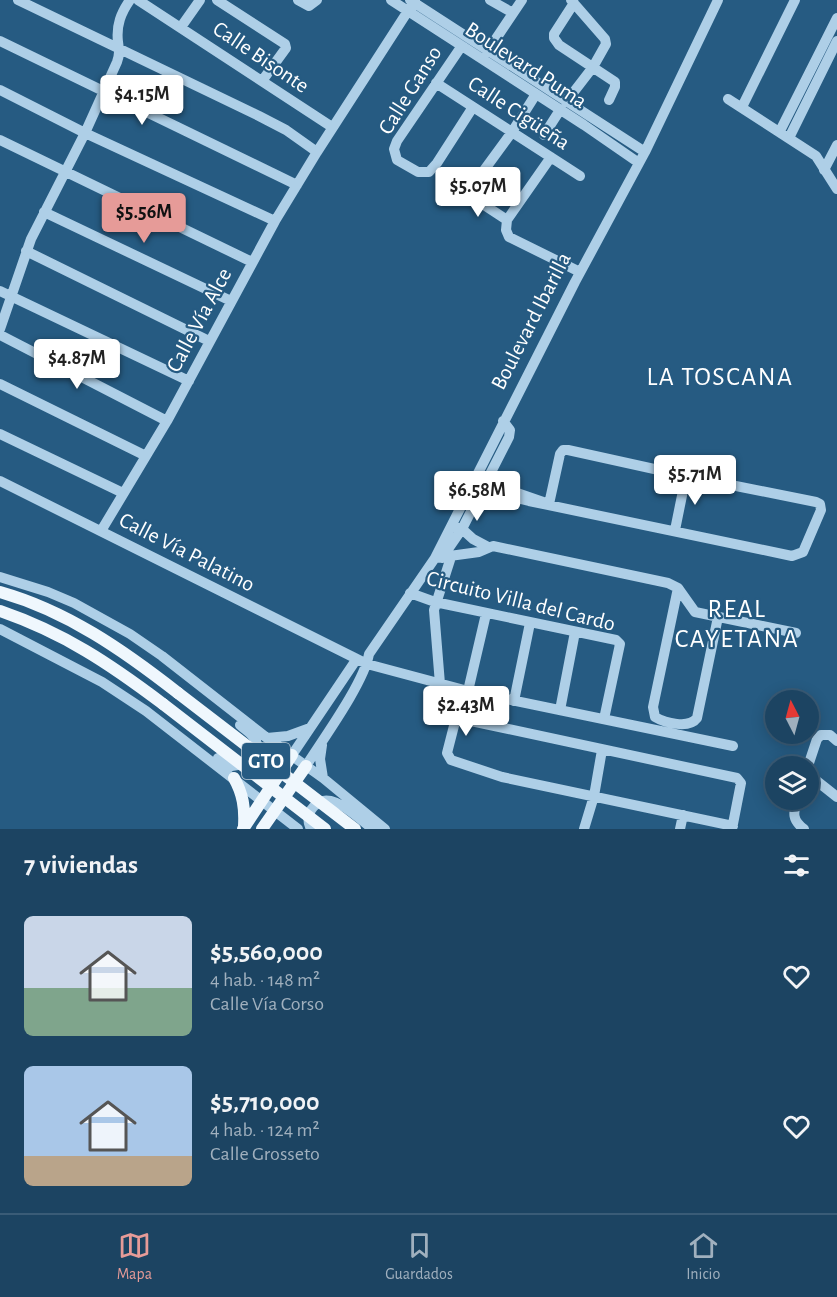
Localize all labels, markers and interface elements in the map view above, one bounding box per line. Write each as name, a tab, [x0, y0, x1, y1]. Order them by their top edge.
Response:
street label: Calle Bisonte	[209, 17, 313, 97]
street label: Boulevard Puma	[461, 18, 591, 112]
street label: Calle Ganso	[374, 42, 446, 138]
street label: Calle Cigüeña	[464, 72, 574, 154]
pin: $4.15M	[93, 75, 191, 126]
text: $4.15M	[114, 84, 170, 104]
pin: $5.07M	[429, 167, 527, 218]
text: $5.07M	[449, 176, 507, 196]
pin: $5.56M	[95, 193, 193, 244]
text: $5.56M	[116, 202, 172, 222]
street label: Boulevard Ibarilla	[487, 249, 575, 393]
street label: Calle Vía Alce	[162, 264, 236, 376]
pin: $4.87M	[28, 339, 126, 390]
text: $4.87M	[48, 348, 106, 368]
district label: LA TOSCANA	[647, 364, 793, 390]
pin: $5.71M	[646, 455, 744, 506]
text: $5.71M	[668, 464, 722, 484]
pin: $6.58M	[428, 471, 526, 522]
text: $6.58M	[448, 480, 506, 500]
street label: Calle Vía Palatino	[116, 508, 258, 596]
street label: Circuito Villa del Cardo	[424, 567, 618, 635]
district label: REAL CAYETANA	[675, 596, 799, 652]
pin: $2.43M	[417, 686, 515, 737]
north arrow	[765, 690, 819, 744]
map controls	[765, 690, 819, 810]
text: $2.43M	[437, 695, 495, 715]
road number: GTO	[242, 743, 290, 779]
button: layers	[765, 756, 819, 810]
icon: filters	[780, 849, 813, 882]
text: 7 viviendas	[24, 852, 138, 878]
text: $5,560,000	[210, 939, 323, 965]
icon: home	[72, 940, 144, 1012]
icon: heart	[780, 960, 813, 993]
text: 4 hab. · 148 m²	[210, 970, 320, 990]
text: Calle Vía Corso	[210, 994, 324, 1014]
text: $5,710,000	[210, 1089, 320, 1115]
icon: home	[72, 1090, 144, 1162]
icon: heart	[780, 1110, 813, 1143]
text: 4 hab. · 124 m²	[210, 1120, 320, 1140]
text: Calle Grosseto	[210, 1144, 320, 1164]
tab: Mapa	[117, 1229, 152, 1284]
tab: Guardados	[385, 1229, 453, 1284]
tab: Inicio	[686, 1229, 720, 1284]

